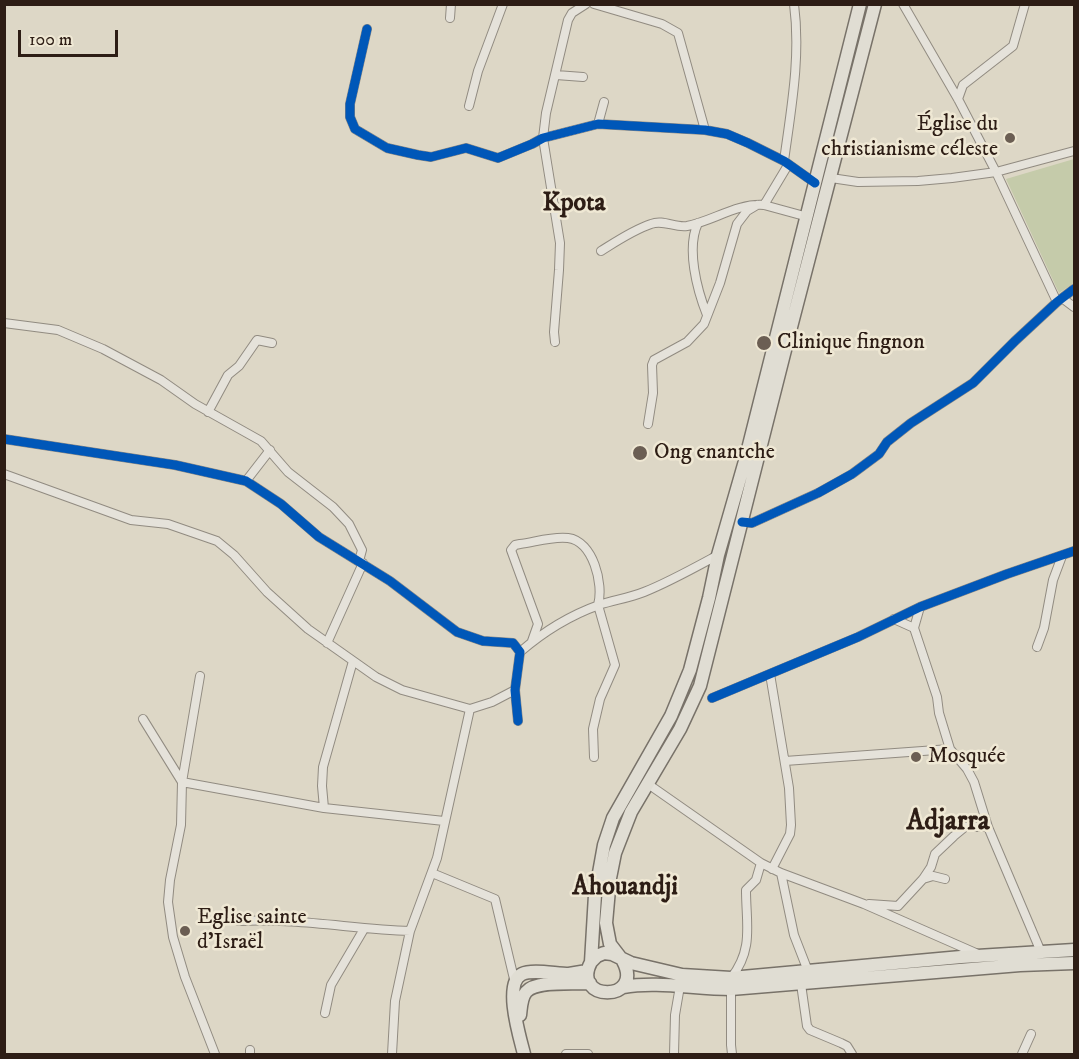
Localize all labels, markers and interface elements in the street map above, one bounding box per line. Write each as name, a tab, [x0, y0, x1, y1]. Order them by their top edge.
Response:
scale bar	[21, 18, 122, 56]
text: 100 m	[29, 29, 72, 51]
place label: Église du christianisme céleste	[821, 112, 998, 164]
marker: Église du christianisme céleste	[1003, 131, 1017, 145]
district label: Kpota	[542, 189, 606, 221]
place label: Clinique fingnon	[777, 330, 925, 356]
marker: Clinique fingnon	[755, 334, 773, 352]
place label: Ong enantche	[654, 440, 775, 466]
marker: Ong enantche	[631, 444, 649, 462]
place label: Mosquée	[928, 744, 1006, 770]
marker: Mosquée	[909, 750, 923, 764]
district label: Adjarra	[906, 806, 990, 840]
district label: Ahouandji	[572, 873, 678, 905]
place label: Eglise sainte d'Israël	[197, 905, 307, 956]
marker: Eglise sainte d'Israël	[178, 924, 192, 938]

